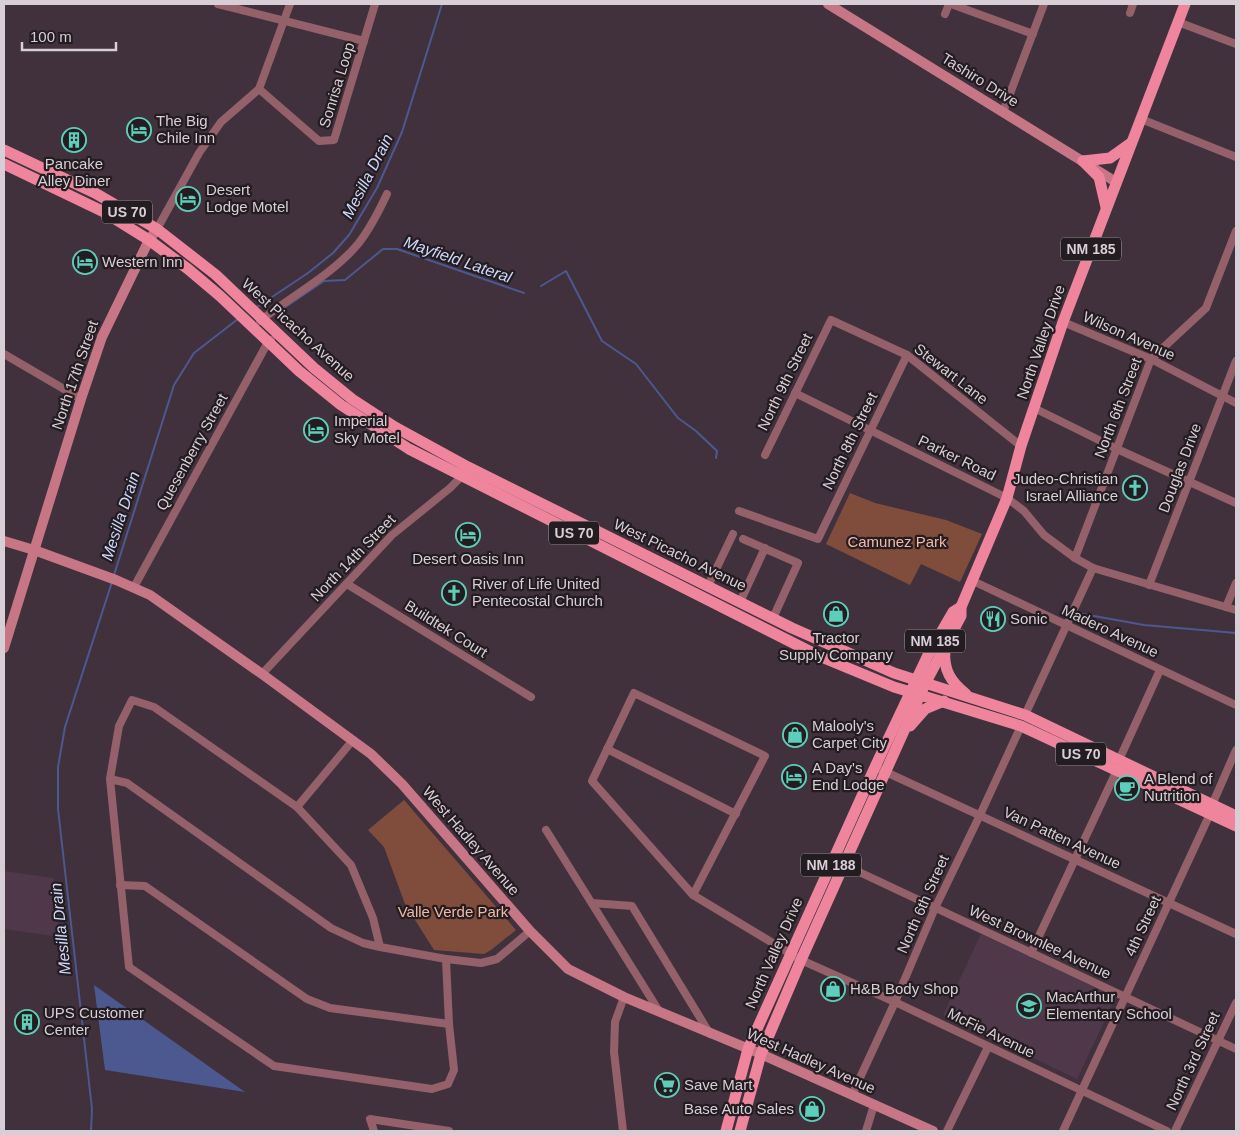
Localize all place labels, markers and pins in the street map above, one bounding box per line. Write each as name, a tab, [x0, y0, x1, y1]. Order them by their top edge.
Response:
place label: The Big Chile Inn	[156, 112, 215, 146]
hotel icon: The Big Chile Inn	[126, 117, 152, 143]
building icon: Pancake Alley Diner	[61, 127, 87, 153]
place label: Pancake Alley Diner	[38, 155, 110, 189]
place label: Desert Lodge Motel	[206, 181, 289, 215]
hotel icon: Desert Lodge Motel	[175, 186, 201, 212]
hotel icon: Western Inn	[72, 249, 98, 275]
place label: Western Inn	[102, 253, 183, 270]
place label: Imperial Sky Motel	[334, 412, 400, 446]
hotel icon: Imperial Sky Motel	[303, 417, 329, 443]
place label: Judeo-Christian Israel Alliance	[1013, 470, 1118, 504]
church icon: Judeo-Christian Israel Alliance	[1122, 475, 1148, 501]
hotel icon: Desert Oasis Inn	[455, 522, 481, 548]
place label: Desert Oasis Inn	[412, 550, 524, 567]
place label: River of Life United Pentecostal Church	[472, 575, 603, 609]
church icon: River of Life United Pentecostal Church	[441, 580, 467, 606]
shop icon: Tractor Supply Company	[823, 601, 849, 627]
restaurant icon: Sonic	[980, 606, 1006, 632]
place label: Sonic	[1010, 610, 1048, 627]
place label: Tractor Supply Company	[779, 629, 894, 663]
place label: Malooly's Carpet City	[812, 717, 888, 751]
shop icon: Malooly's Carpet City	[782, 722, 808, 748]
place label: A Day's End Lodge	[812, 759, 885, 793]
hotel icon: A Day's End Lodge	[781, 764, 807, 790]
place label: A Blend of Nutrition	[1144, 770, 1213, 804]
cafe icon: A Blend of Nutrition	[1114, 775, 1140, 801]
shop icon: H&B Body Shop	[820, 976, 846, 1002]
place label: H&B Body Shop	[850, 980, 958, 997]
place label: MacArthur Elementary School	[1046, 988, 1172, 1022]
school or university icon: MacArthur Elementary School	[1016, 993, 1042, 1019]
place label: UPS Customer Center	[44, 1004, 144, 1038]
building icon: UPS Customer Center	[14, 1009, 40, 1035]
supermarket icon: Save Mart	[654, 1072, 680, 1098]
place label: Save Mart	[684, 1076, 753, 1093]
shop icon: Base Auto Sales	[799, 1096, 825, 1122]
place label: Base Auto Sales	[684, 1100, 794, 1117]

